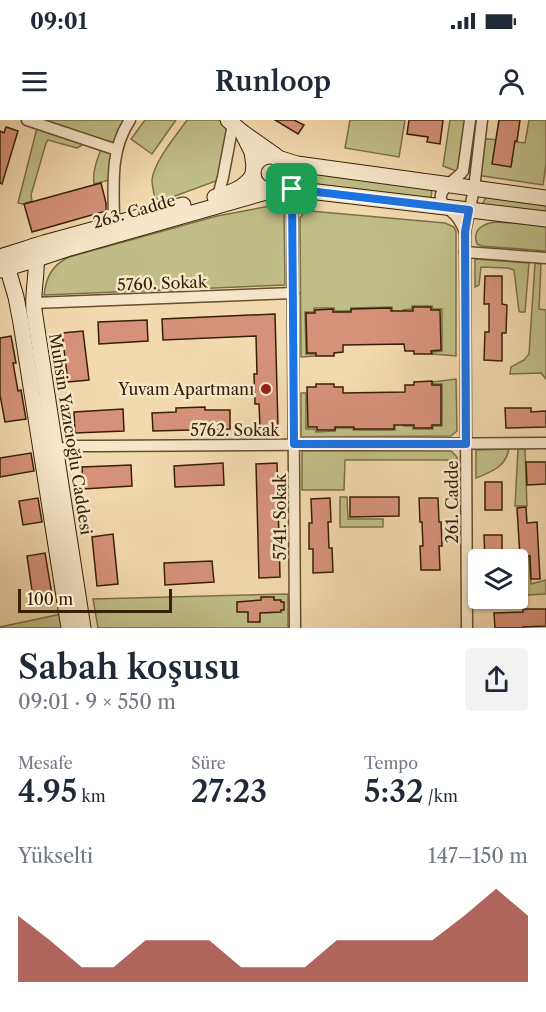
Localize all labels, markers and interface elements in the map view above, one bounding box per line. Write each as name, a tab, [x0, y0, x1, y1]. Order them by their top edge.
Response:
text: 09:01	[30, 8, 88, 35]
icon: menu	[18, 65, 51, 98]
text: Runloop	[215, 65, 331, 98]
icon: person	[495, 65, 528, 98]
pin	[266, 163, 317, 214]
icon: arrive	[275, 172, 308, 205]
street label: 263. Cadde	[90, 190, 178, 232]
street label: 5760. Sokak	[117, 271, 208, 295]
street label: Muhsin Yazıcıoğlu Caddesi	[45, 332, 97, 536]
place label: Yuvam Apartmanı	[117, 379, 254, 399]
marker: Yuvam Apartmanı	[259, 382, 273, 396]
street label: 5762. Sokak	[190, 420, 280, 440]
street label: 261. Cadde	[442, 460, 462, 543]
street label: 5741. Sokak	[270, 473, 290, 560]
map controls	[468, 549, 528, 609]
button: layers	[468, 549, 528, 609]
scale bar	[18, 586, 172, 613]
text: 100 m	[27, 589, 73, 609]
text: Sabah koşusu	[18, 647, 240, 688]
button: share	[465, 648, 528, 711]
text: 09:01 · 9 × 550 m	[18, 690, 176, 714]
text: Mesafe	[18, 753, 73, 773]
text: Süre	[191, 753, 226, 773]
text: Tempo	[364, 753, 418, 773]
text: 4.95	[18, 773, 77, 810]
text: 27:23	[191, 773, 267, 810]
text: 5:32	[364, 773, 424, 810]
text: km	[77, 786, 106, 806]
text: /km	[424, 786, 458, 806]
text: Yükselti	[18, 844, 93, 868]
text: 147–150 m	[428, 844, 528, 868]

